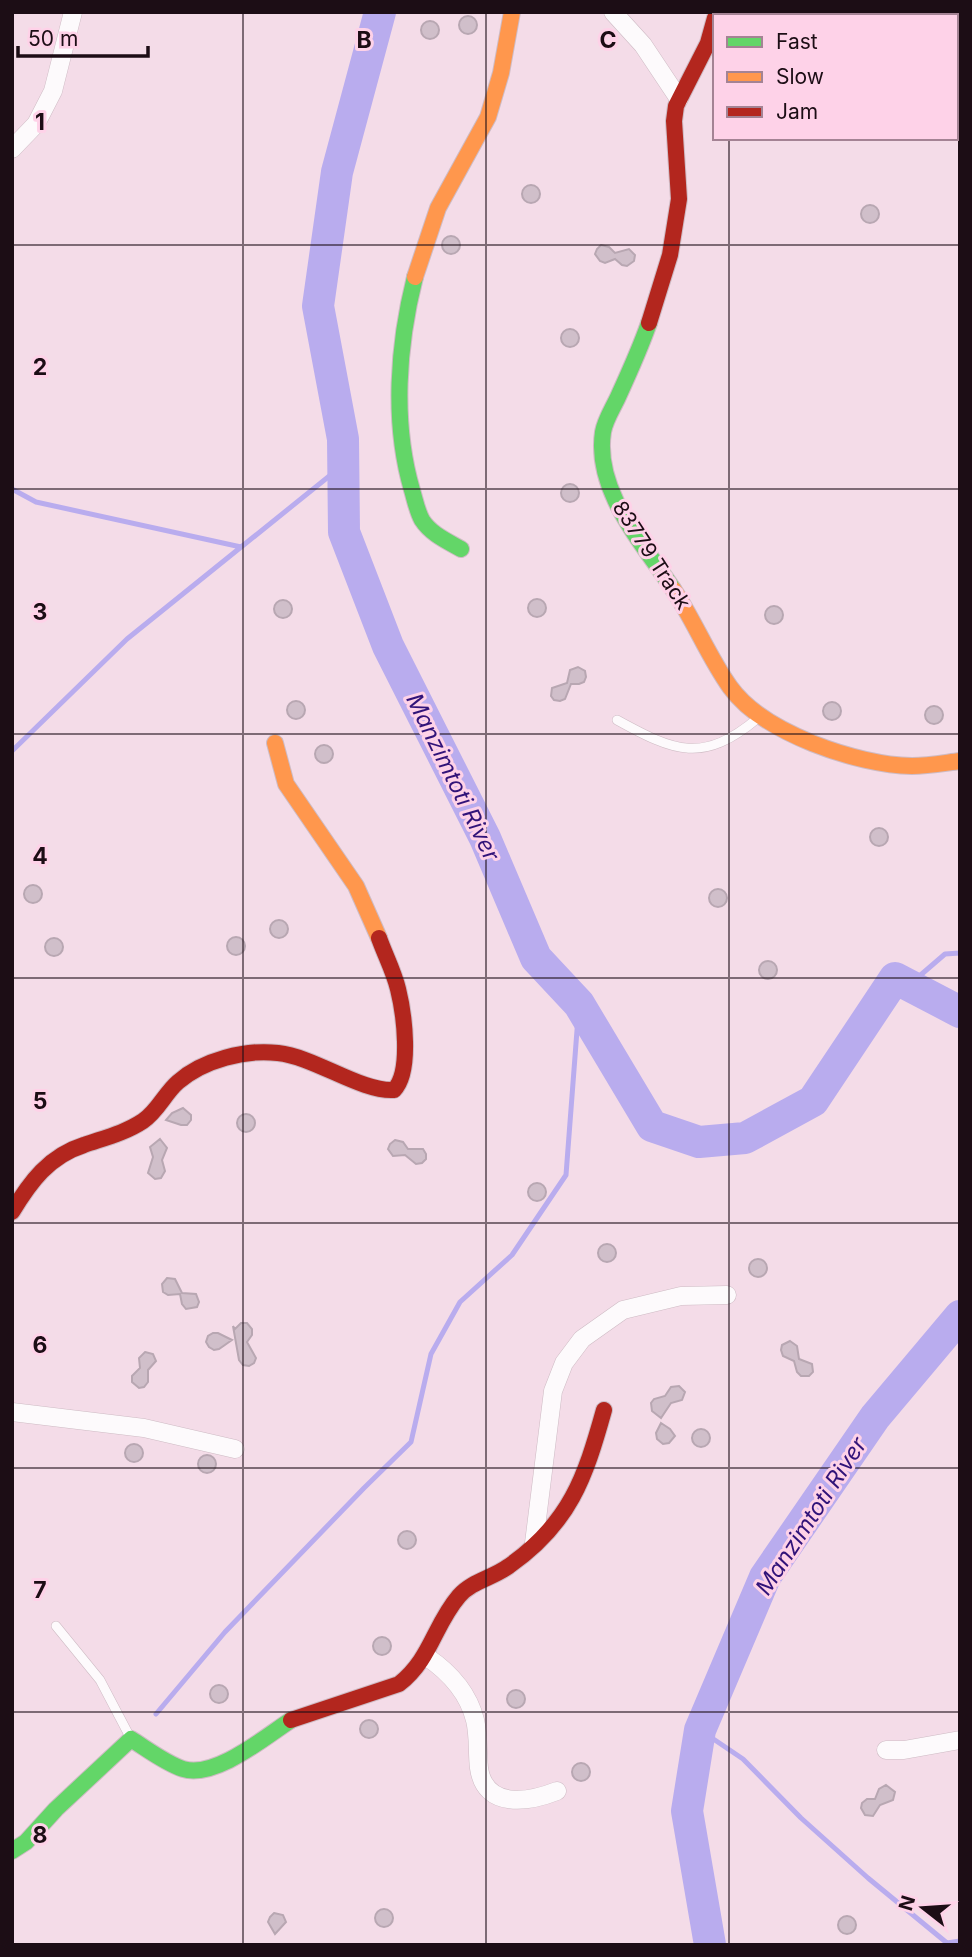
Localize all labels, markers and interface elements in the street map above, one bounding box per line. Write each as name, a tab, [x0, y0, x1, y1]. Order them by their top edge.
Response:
scale bar	[18, 14, 147, 58]
legend	[713, 14, 958, 140]
text: 50 m	[28, 26, 78, 51]
text: B	[356, 26, 372, 54]
text: C	[599, 26, 617, 54]
text: Fast	[776, 29, 818, 54]
text: Slow	[776, 64, 824, 89]
text: Jam	[776, 99, 818, 124]
text: 1	[35, 108, 45, 136]
text: 2	[33, 353, 47, 381]
street label: 83779 Track	[608, 496, 697, 614]
text: 3	[33, 598, 47, 626]
water label: Manzimtoti River	[400, 689, 506, 866]
text: 4	[32, 842, 48, 870]
text: 5	[33, 1087, 47, 1115]
text: 6	[33, 1331, 47, 1359]
water label: Manzimtoti River	[750, 1431, 873, 1600]
text: 7	[33, 1576, 47, 1604]
text: 8	[33, 1821, 47, 1849]
north arrow	[888, 1873, 958, 1943]
text: N	[894, 1893, 920, 1913]

